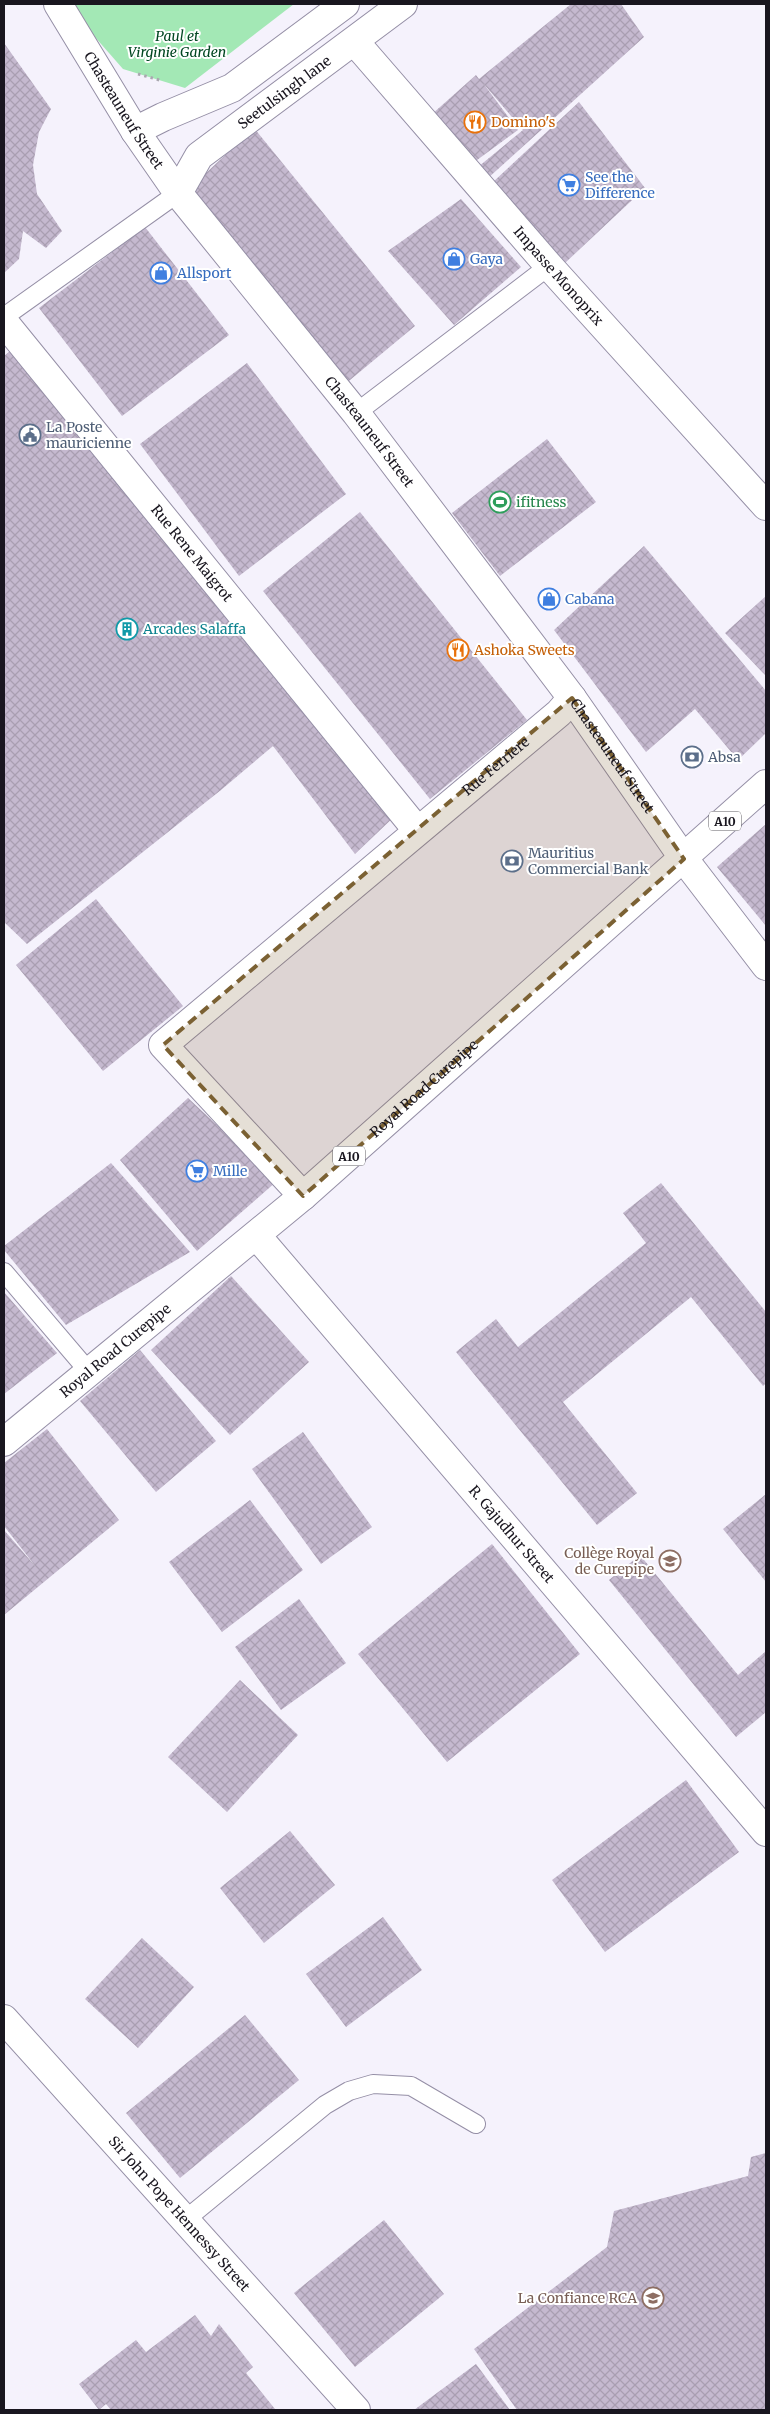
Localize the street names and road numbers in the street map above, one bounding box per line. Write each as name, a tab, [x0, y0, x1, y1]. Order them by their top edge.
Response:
street label: Chasteauneuf Street	[80, 48, 168, 173]
street label: Seetulsingh lane	[234, 52, 335, 133]
street label: Impasse Monoprix	[510, 223, 608, 330]
street label: Chasteauneuf Street	[321, 373, 418, 491]
street label: Rue Rene Maigrot	[147, 501, 237, 606]
street label: Chasteauneuf Street	[566, 695, 659, 817]
street label: Rue Ferriere	[458, 733, 533, 799]
road number: A10	[709, 811, 741, 830]
street label: Royal Road Curepipe	[366, 1036, 482, 1141]
road number: A10	[333, 1146, 365, 1166]
street label: Royal Road Curepipe	[56, 1300, 174, 1401]
street label: R. Gajudhur Street	[465, 1482, 559, 1587]
street label: Sir John Pope Hennessy Street	[105, 2132, 254, 2296]

